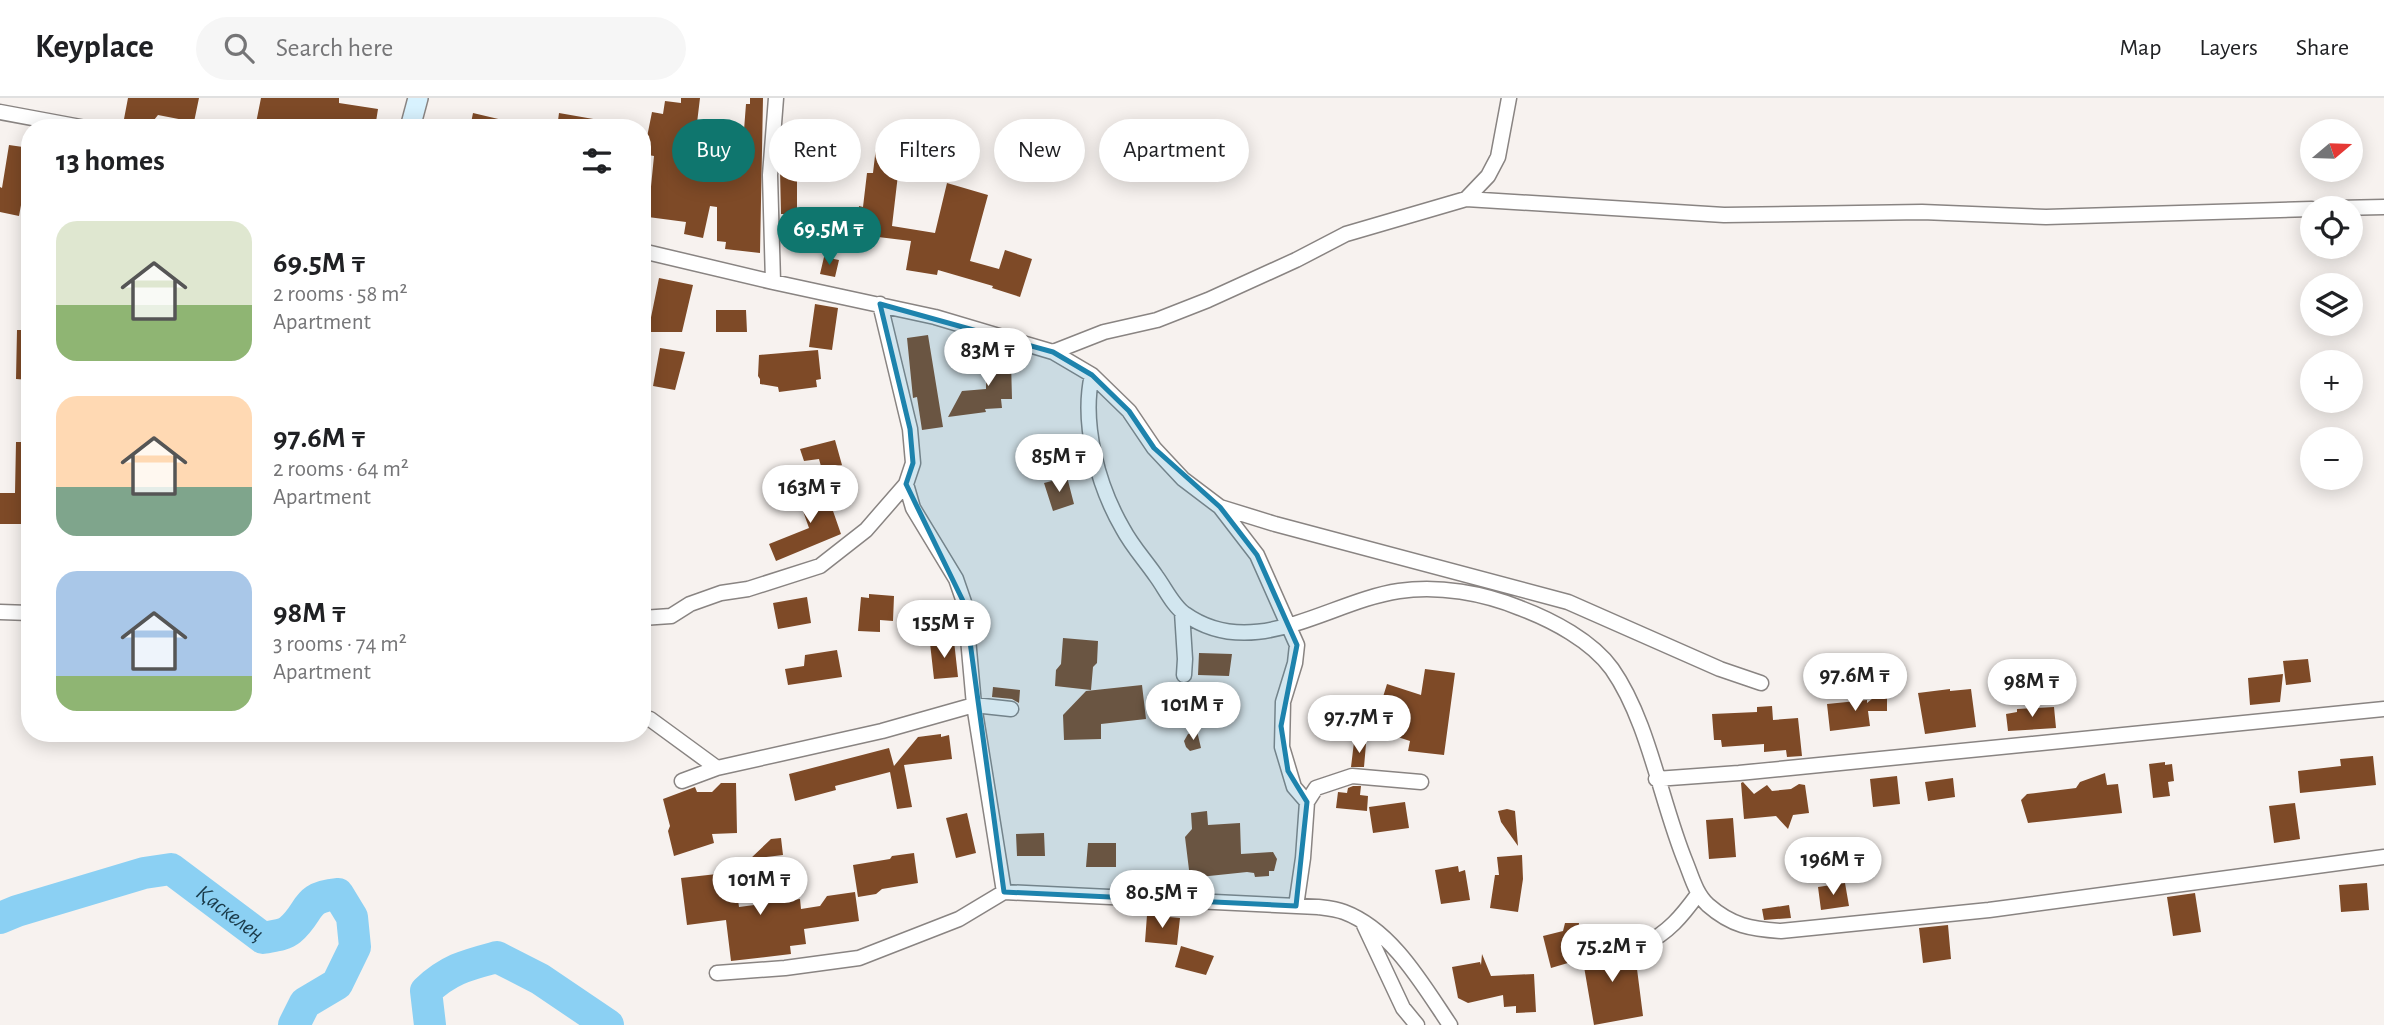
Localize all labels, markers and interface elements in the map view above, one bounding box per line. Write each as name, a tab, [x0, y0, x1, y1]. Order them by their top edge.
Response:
search box	[196, 17, 686, 80]
icon: search	[220, 29, 258, 67]
text: Keyplace	[35, 31, 154, 64]
text: Search here	[276, 35, 393, 61]
text: Map	[2119, 36, 2161, 60]
text: Layers	[2199, 36, 2258, 60]
text: Share	[2296, 36, 2349, 60]
chip: Buy	[672, 119, 755, 182]
chip: Rent	[769, 119, 861, 182]
chip: Filters	[875, 119, 980, 182]
chip: New	[994, 119, 1085, 182]
chip: Apartment	[1099, 119, 1249, 182]
north arrow	[2300, 119, 2362, 182]
map controls	[2300, 119, 2363, 490]
icon: filters	[578, 142, 616, 180]
text: 13 homes	[56, 146, 165, 176]
button: locate	[2300, 196, 2363, 259]
pin: 69.5M ₸	[764, 208, 894, 267]
text: 69.5M ₸	[793, 218, 865, 241]
text: 69.5M ₸	[273, 248, 367, 278]
icon: home	[112, 249, 196, 333]
button: layers	[2300, 273, 2363, 336]
text: 2 rooms · 58 m²	[273, 283, 408, 306]
text: Apartment	[273, 311, 371, 334]
pin: 83M ₸	[939, 328, 1037, 388]
text: 83M ₸	[960, 339, 1016, 362]
button: +	[2300, 350, 2363, 413]
text: 97.6M ₸	[273, 423, 367, 453]
icon: home	[112, 424, 196, 508]
button: −	[2300, 427, 2363, 490]
pin: 85M ₸	[1010, 434, 1108, 494]
text: 85M ₸	[1031, 445, 1087, 468]
text: 2 rooms · 64 m²	[273, 458, 409, 481]
pin: 163M ₸	[753, 466, 867, 525]
text: 163M ₸	[778, 476, 842, 499]
text: Apartment	[273, 486, 371, 509]
text: 98M ₸	[273, 598, 347, 628]
icon: home	[112, 599, 196, 683]
pin: 155M ₸	[887, 601, 1001, 660]
text: 155M ₸	[913, 611, 975, 634]
text: 3 rooms · 74 m²	[273, 633, 407, 656]
pin: 97.6M ₸	[1790, 654, 1920, 713]
pin: 98M ₸	[1983, 660, 2081, 719]
text: Apartment	[273, 661, 371, 684]
text: 97.6M ₸	[1819, 664, 1891, 687]
text: 98M ₸	[2004, 670, 2060, 693]
pin: 101M ₸	[1136, 682, 1250, 742]
text: 101M ₸	[1162, 693, 1224, 716]
pin: 97.7M ₸	[1294, 696, 1424, 755]
text: 97.7M ₸	[1324, 706, 1394, 729]
pin: 196M ₸	[1776, 838, 1890, 897]
text: 196M ₸	[1801, 848, 1865, 871]
pin: 101M ₸	[703, 858, 817, 917]
text: 101M ₸	[729, 868, 791, 891]
pin: 80.5M ₸	[1097, 870, 1227, 930]
water label: Қаскелең	[192, 881, 268, 946]
text: 80.5M ₸	[1126, 881, 1198, 904]
pin: 75.2M ₸	[1547, 924, 1677, 984]
text: 75.2M ₸	[1577, 935, 1647, 958]

